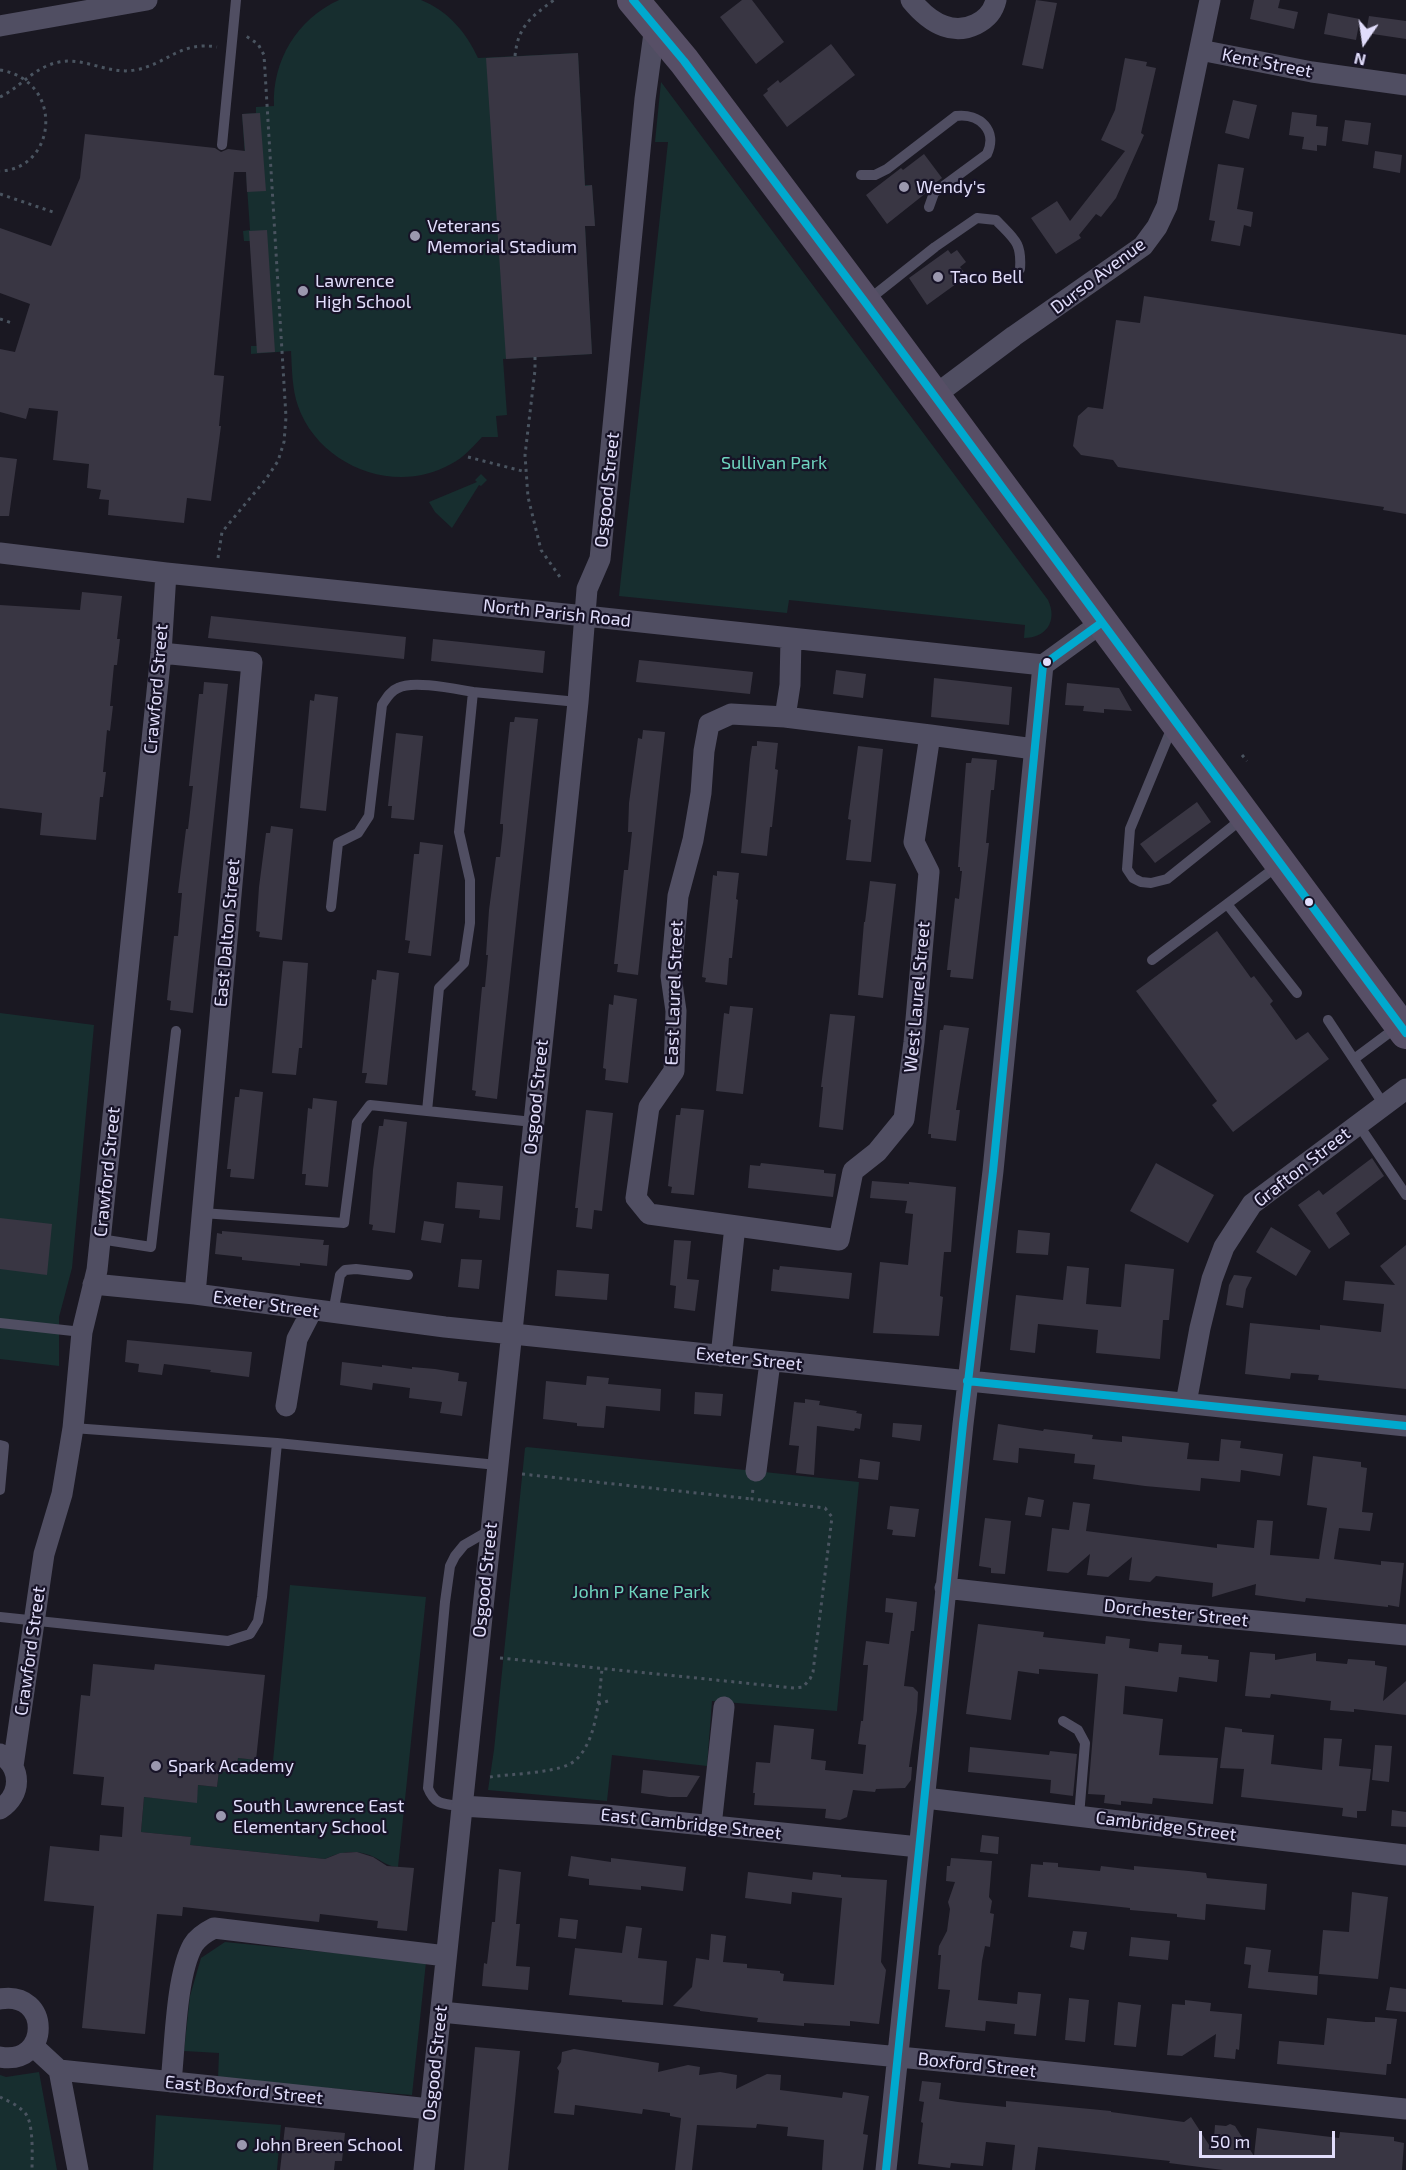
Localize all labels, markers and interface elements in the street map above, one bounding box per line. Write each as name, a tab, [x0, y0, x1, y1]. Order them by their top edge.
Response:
north arrow	[1334, 12, 1394, 72]
street label: Kent Street	[1220, 44, 1314, 82]
text: N	[1352, 49, 1368, 71]
place label: Wendy's	[916, 176, 986, 198]
marker: Wendy's	[897, 180, 911, 194]
place label: Veterans Memorial Stadium	[427, 215, 577, 258]
marker: Veterans Memorial Stadium	[408, 229, 422, 243]
street label: Durso Avenue	[1046, 233, 1150, 319]
place label: Taco Bell	[950, 266, 1023, 288]
place label: Lawrence High School	[315, 270, 411, 312]
marker: Taco Bell	[931, 270, 945, 284]
marker: Lawrence High School	[296, 284, 310, 298]
street label: Osgood Street	[590, 431, 624, 549]
park label: Sullivan Park	[721, 452, 827, 474]
street label: North Parish Road	[482, 594, 632, 632]
street label: Crawford Street	[140, 623, 172, 755]
unlabelled marker	[1041, 656, 1053, 668]
street label: East Dalton Street	[210, 858, 244, 1008]
unlabelled marker	[1303, 896, 1315, 908]
street label: East Laurel Street	[661, 920, 687, 1066]
street label: West Laurel Street	[900, 920, 934, 1074]
street label: Osgood Street	[519, 1038, 553, 1156]
street label: Crawford Street	[89, 1106, 125, 1238]
street label: Grafton Street	[1249, 1123, 1355, 1211]
street label: Exeter Street	[212, 1286, 320, 1322]
street label: Exeter Street	[695, 1343, 803, 1375]
street label: Osgood Street	[468, 1521, 502, 1639]
park label: John P Kane Park	[572, 1581, 710, 1603]
street label: Crawford Street	[10, 1585, 50, 1717]
street label: Dorchester Street	[1103, 1595, 1249, 1631]
place label: Spark Academy	[168, 1755, 294, 1777]
marker: Spark Academy	[149, 1759, 163, 1773]
place label: South Lawrence East Elementary School	[233, 1795, 404, 1838]
street label: East Cambridge Street	[599, 1804, 783, 1844]
street label: Cambridge Street	[1094, 1807, 1238, 1845]
marker: South Lawrence East Elementary School	[214, 1809, 228, 1823]
street label: Osgood Street	[418, 2004, 452, 2122]
street label: Boxford Street	[917, 2048, 1037, 2082]
street label: East Boxford Street	[164, 2071, 324, 2109]
scale bar	[1202, 2119, 1338, 2157]
text: 50 m	[1210, 2130, 1250, 2152]
place label: John Breen School	[254, 2134, 402, 2156]
marker: John Breen School	[235, 2138, 249, 2152]

